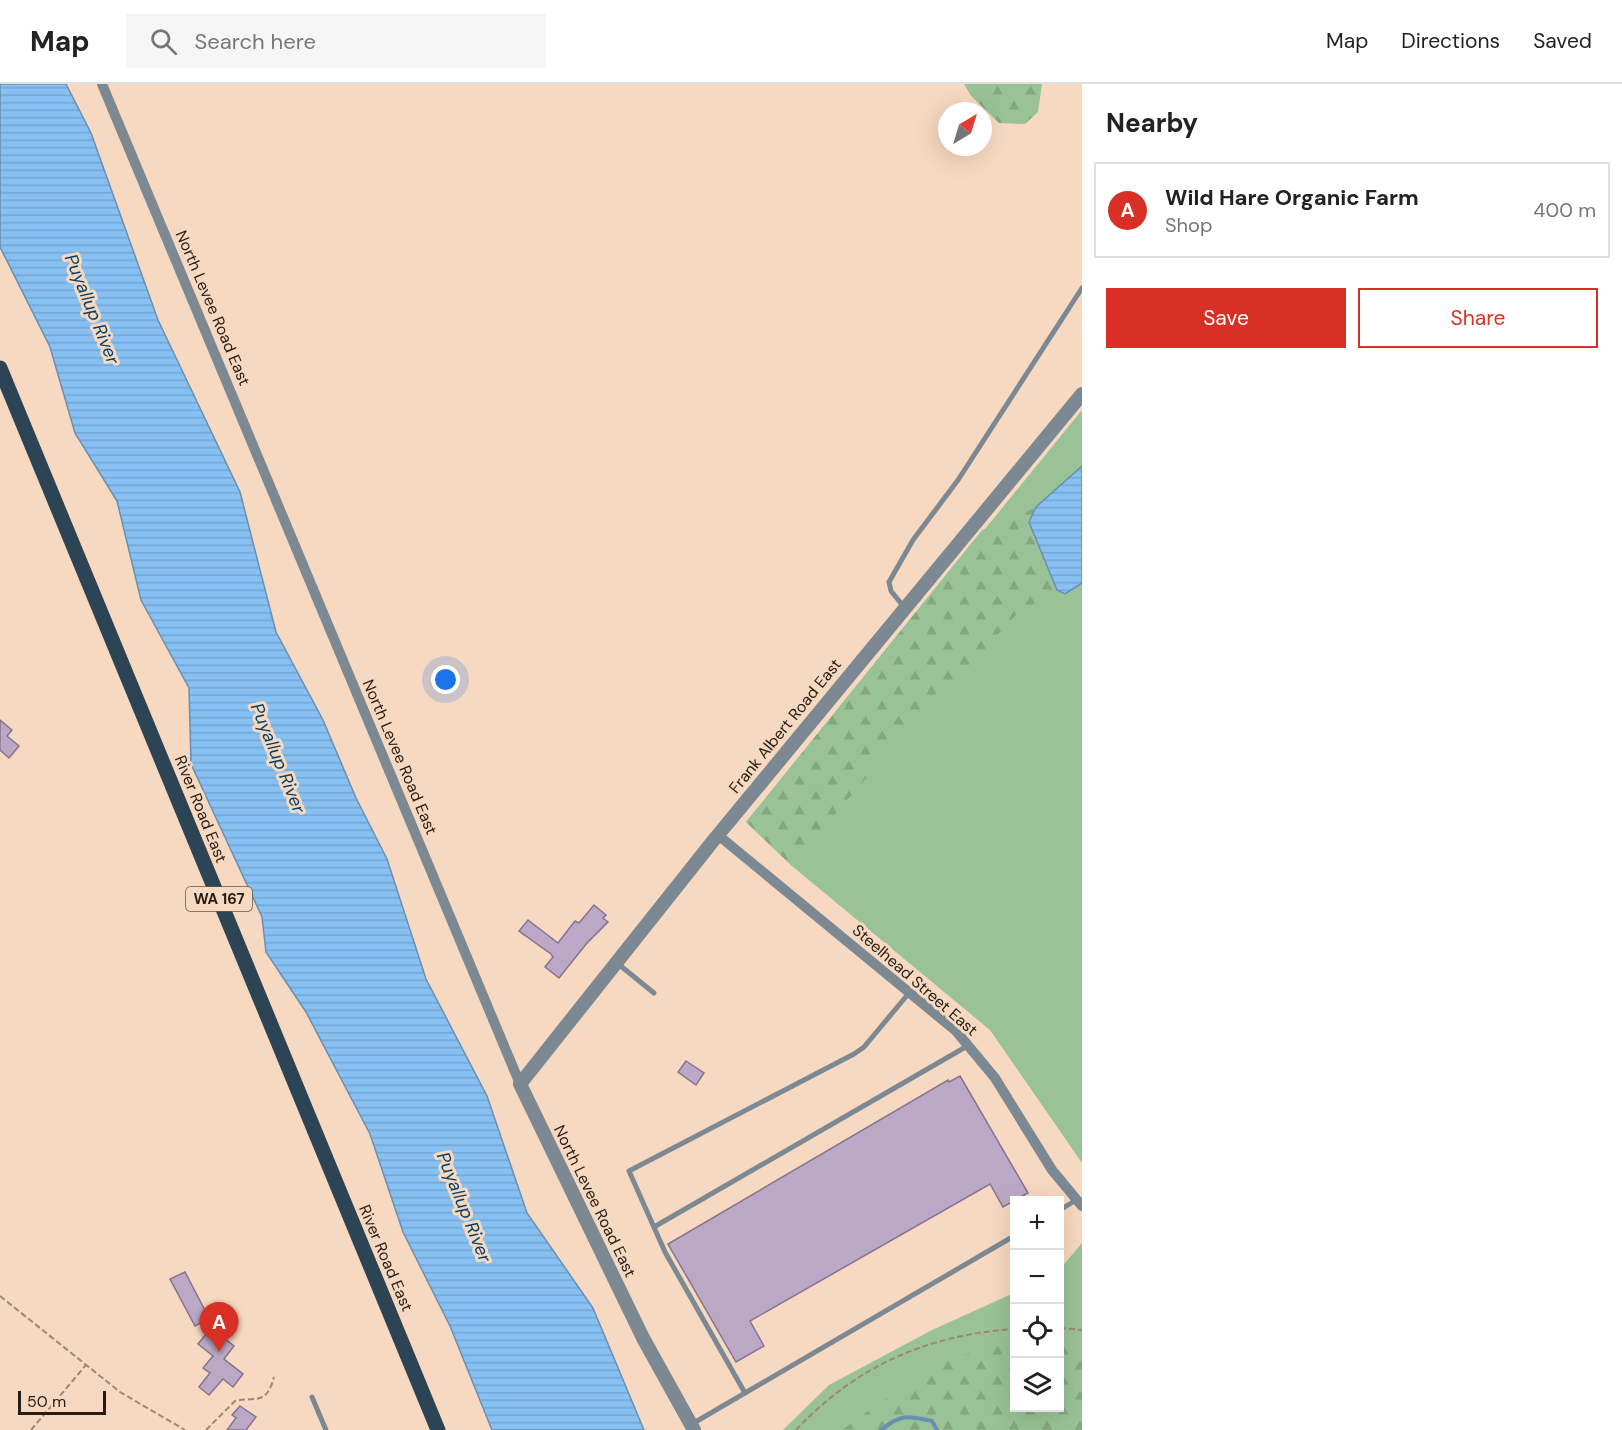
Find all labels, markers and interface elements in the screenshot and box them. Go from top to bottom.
search box [126,14,546,68]
text: Map [30,23,90,60]
icon: search [147,25,180,58]
text: Search here [195,27,316,56]
text: Map [1326,27,1368,55]
text: Directions [1401,27,1500,55]
text: Saved [1533,27,1592,55]
north arrow [938,102,992,156]
text: Nearby [1106,106,1198,140]
text: Wild Hare Organic Farm [1165,183,1419,212]
text: A [1120,197,1135,223]
text: 400 m [1533,197,1596,223]
text: Shop [1165,212,1212,238]
street label: North Levee Road East [171,227,255,389]
water label: Puyallup River [59,250,125,369]
button: Save [1106,288,1346,348]
button: Share [1358,288,1598,348]
street label: Frank Albert Road East [724,654,846,798]
your location [431,665,460,694]
street label: North Levee Road East [358,676,442,838]
water label: Puyallup River [245,699,311,818]
street label: River Road East [170,752,232,866]
road number: WA 167 [186,887,252,911]
street label: Steelhead Street East [848,920,982,1040]
street label: North Levee Road East [549,1121,641,1281]
water label: Puyallup River [431,1148,497,1267]
map controls [1010,1196,1064,1412]
button: + [1010,1196,1064,1250]
street label: River Road East [354,1202,418,1314]
button: − [1010,1250,1064,1304]
pin: A [200,1302,238,1352]
button: locate [1010,1304,1064,1358]
button: layers [1010,1358,1064,1412]
scale bar [18,1388,106,1416]
text: 50 m [27,1391,66,1412]

